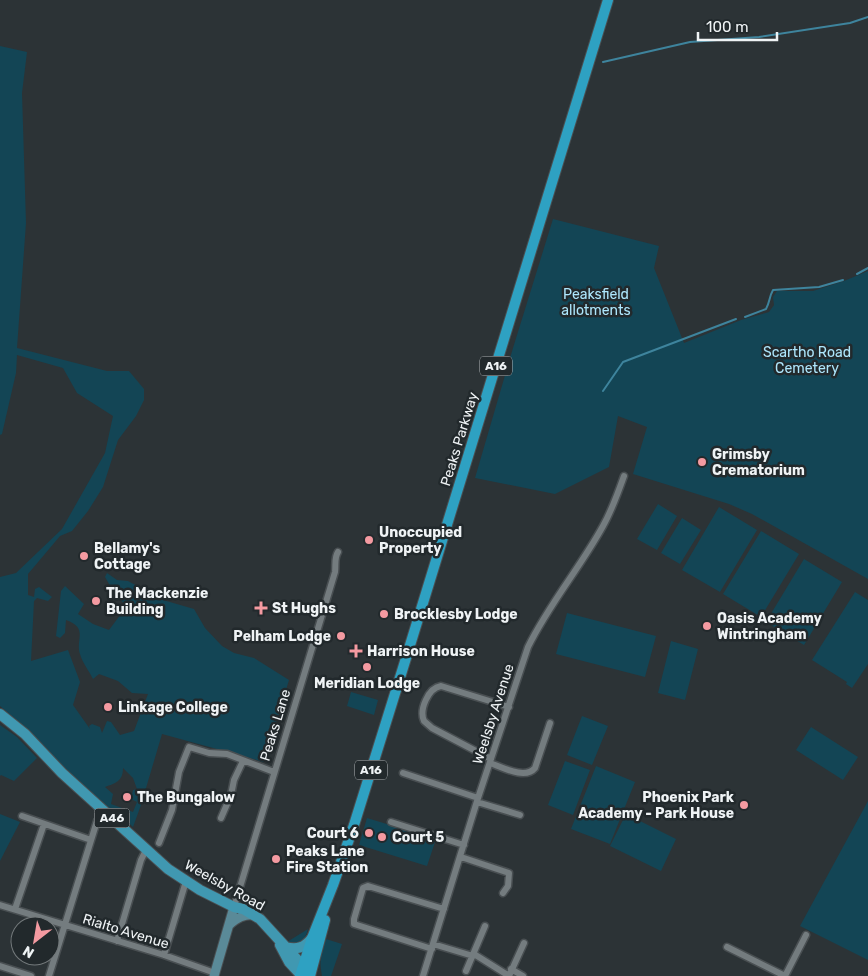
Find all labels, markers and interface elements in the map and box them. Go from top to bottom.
scale bar [698,10,777,42]
text: 100 m [706,18,748,36]
park label: Peaksfield allotments [561,286,631,319]
park label: Scartho Road Cemetery [763,344,851,377]
road number: A16 [480,356,512,376]
street label: Peaks Parkway [437,390,482,488]
place label: Grimsby Crematorium [712,446,805,479]
marker: Grimsby Crematorium [696,456,708,468]
place label: Unoccupied Property [379,524,462,557]
marker: Unoccupied Property [363,534,375,546]
place label: Bellamy's Cottage [94,540,161,573]
marker: Bellamy's Cottage [78,550,90,562]
place label: The Mackenzie Building [106,585,208,618]
marker: The Mackenzie Building [90,595,102,607]
place label: St Hughs [272,600,336,617]
marker: St Hughs [254,601,268,615]
place label: Brocklesby Lodge [394,606,518,623]
marker: Brocklesby Lodge [378,608,390,620]
place label: Oasis Academy Wintringham [717,610,823,643]
marker: Oasis Academy Wintringham [701,620,713,632]
place label: Pelham Lodge [233,628,331,645]
marker: Pelham Lodge [335,630,347,642]
place label: Harrison House [367,643,475,660]
marker: Harrison House [349,644,363,658]
marker: Meridian Lodge [361,661,373,673]
street label: Weelsby Avenue [469,662,518,767]
place label: Meridian Lodge [314,675,420,692]
street label: Peaks Lane [257,687,294,763]
place label: Linkage College [118,699,228,716]
marker: Linkage College [102,701,114,713]
road number: A16 [355,760,387,780]
place label: The Bungalow [137,789,235,806]
place label: Phoenix Park Academy - Park House [578,789,735,822]
marker: The Bungalow [121,791,133,803]
marker: Phoenix Park Academy - Park House [738,799,750,811]
road number: A46 [94,808,130,828]
place label: Court 6 [307,825,359,842]
marker: Court 6 [363,827,375,839]
place label: Court 5 [392,829,444,846]
marker: Court 5 [376,831,388,843]
place label: Peaks Lane Fire Station [286,843,368,876]
marker: Peaks Lane Fire Station [270,853,282,865]
street label: Weelsby Road [182,856,268,914]
street label: Rialto Avenue [81,910,171,953]
north arrow [10,916,60,966]
text: N [20,942,37,962]

